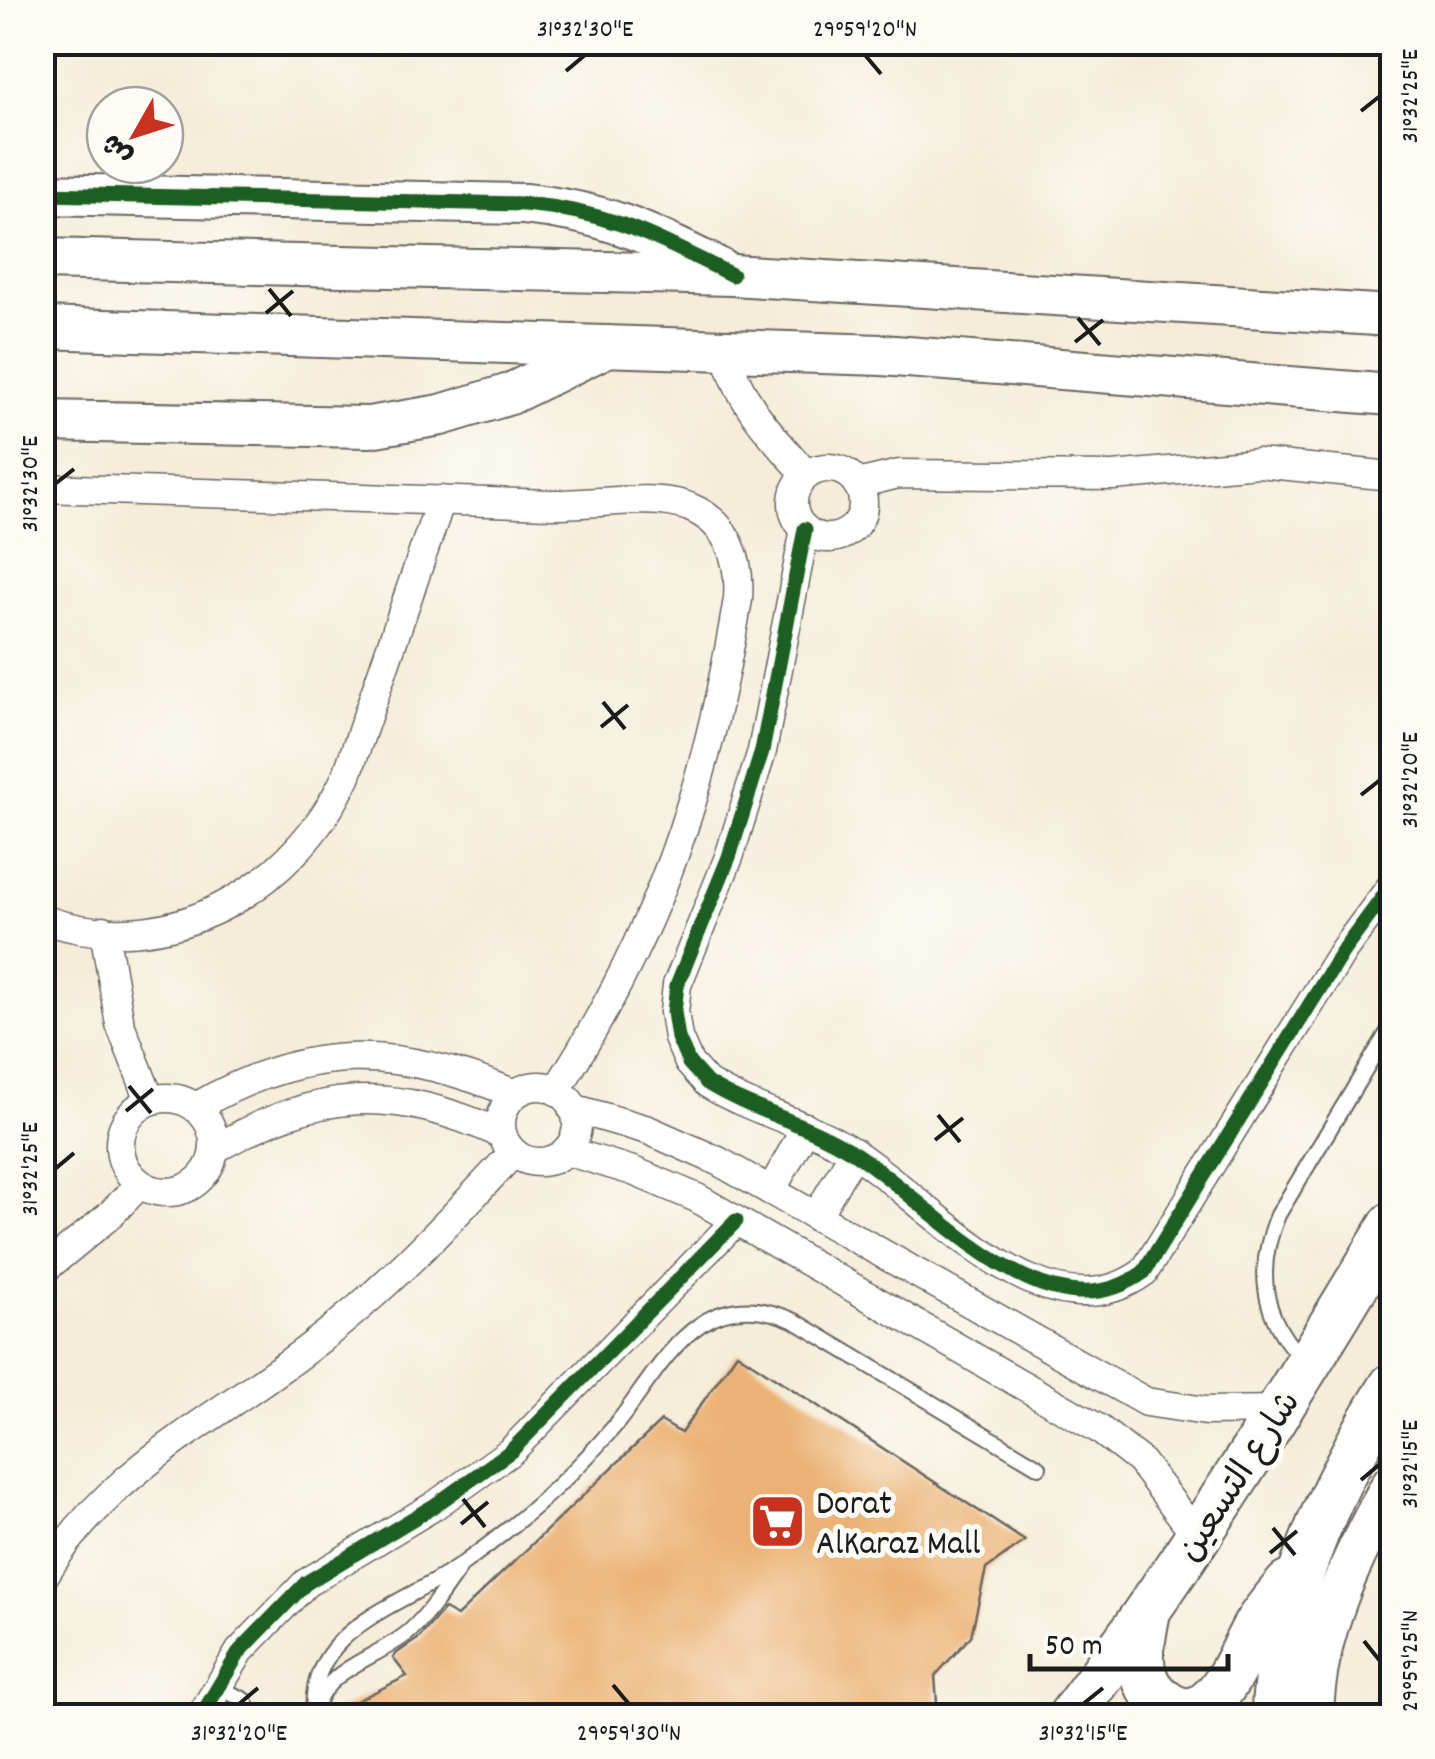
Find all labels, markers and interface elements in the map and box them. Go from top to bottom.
text: 31°32'30"E [537,13,634,49]
text: 29°59'20"N [813,13,917,49]
text: 31°32'25"E [1394,48,1430,143]
north arrow [85,85,185,185]
text: ش [94,123,145,172]
text: 31°32'30"E [14,435,50,532]
text: 31°32'20"E [1394,731,1430,828]
text: 31°32'25"E [14,1121,50,1216]
street label: شارع التسعين [1167,1382,1315,1573]
text: 31°32'15"E [1394,1419,1430,1508]
place label: Dorat AlKaraz Mall [816,1481,980,1571]
supermarket icon: Dorat AlKaraz Mall [747,1491,807,1551]
scale bar [1030,1609,1228,1671]
text: 29°59'25"N [1394,1610,1430,1712]
text: 50 m [1045,1627,1103,1670]
text: 31°32'20"E [191,1717,288,1753]
text: 29°59'30"N [577,1717,681,1753]
text: 31°32'15"E [1039,1717,1128,1753]

